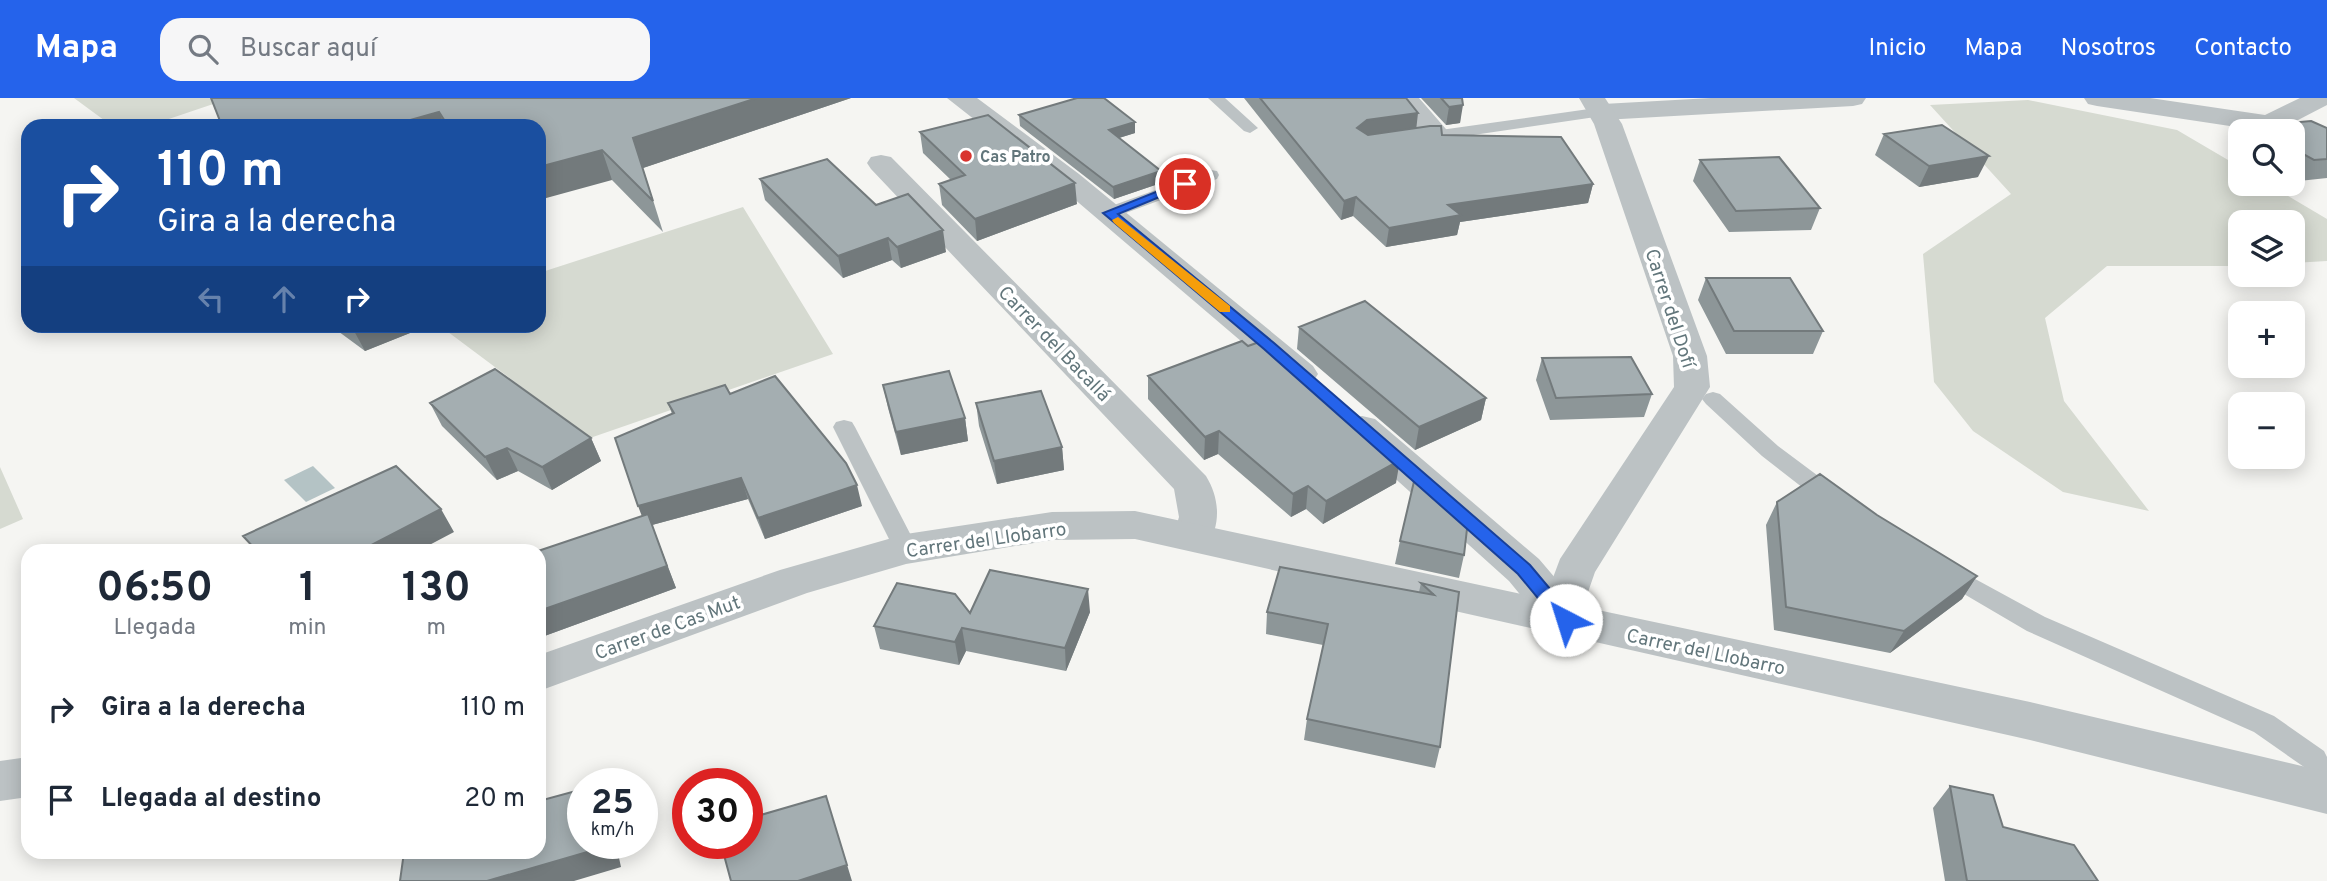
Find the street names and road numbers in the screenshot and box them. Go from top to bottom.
street label: Carrer del Dofí [1639,246,1700,373]
street label: Carrer del Bacallá [992,282,1115,407]
street label: Carrer del Llobarro [905,518,1068,564]
street label: Carrer de Cas Mut [592,591,744,666]
street label: Carrer del Llobarro [1624,624,1787,681]

